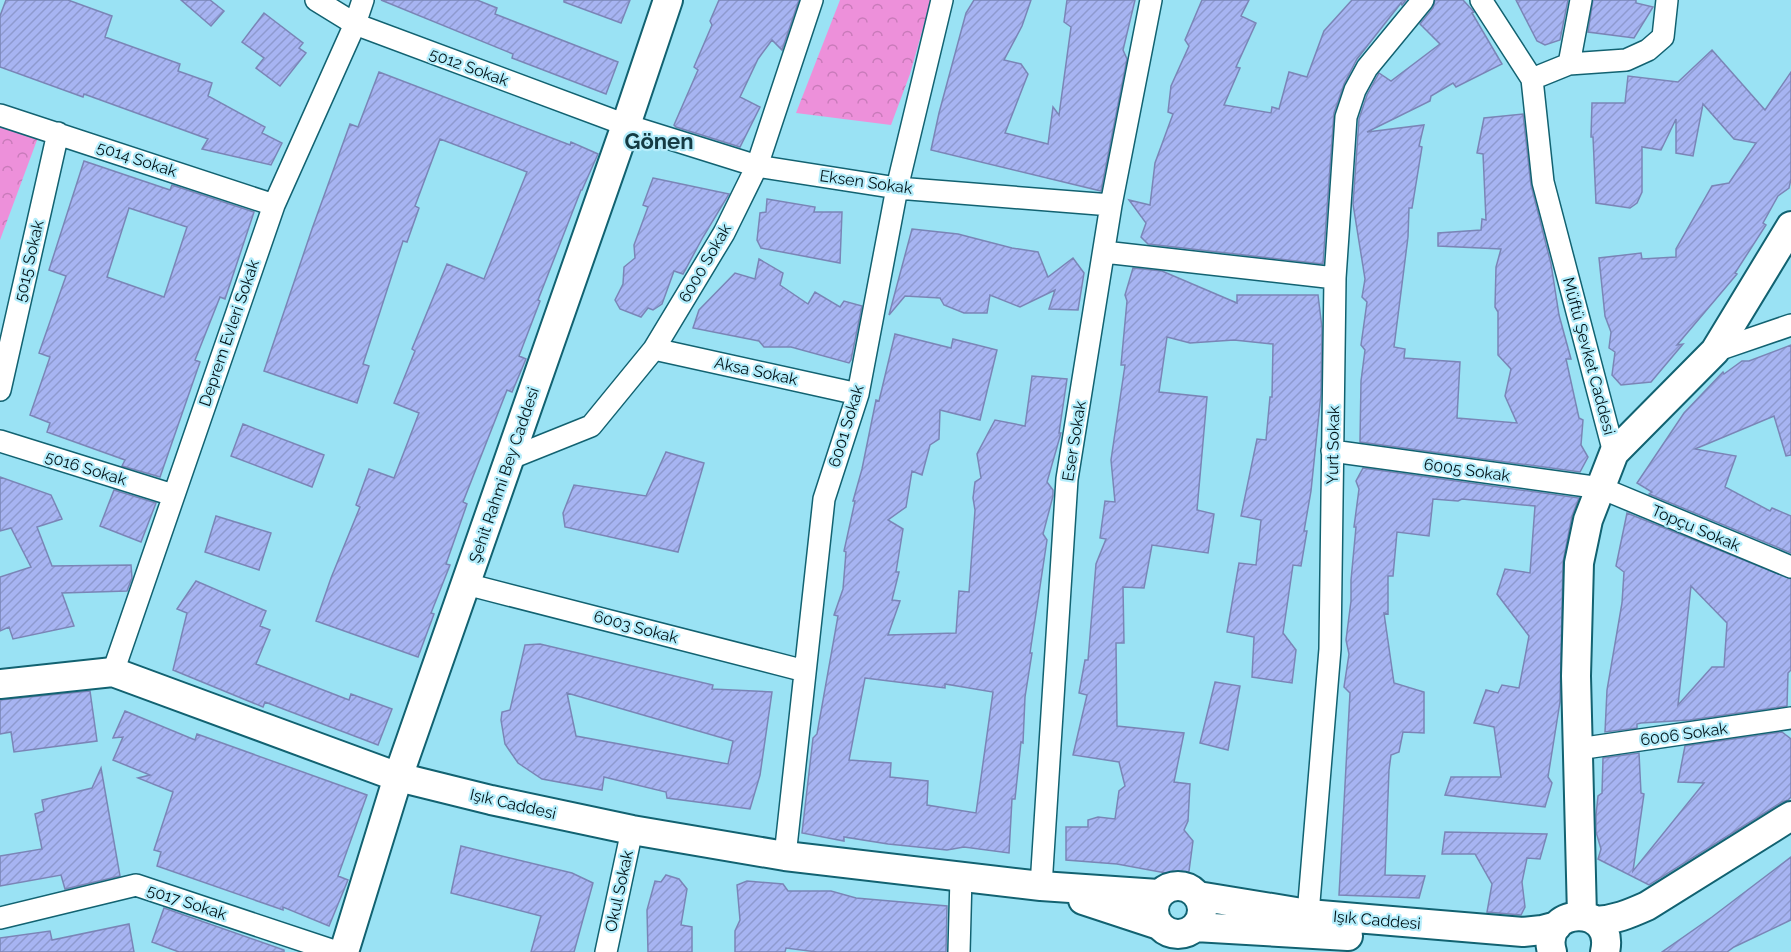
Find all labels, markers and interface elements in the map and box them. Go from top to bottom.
street label: 5012 Sokak [427,44,512,90]
district label: Gönen [624,128,694,154]
street label: 5014 Sokak [95,137,180,181]
street label: Eksen Sokak [818,166,914,198]
street label: 5015 Sokak [10,218,48,304]
street label: 6000 Sokak [675,220,735,306]
street label: Deprem Evleri Sokak [195,257,263,409]
street label: Müftü Şevket Caddesi [1559,275,1619,437]
street label: Aksa Sokak [713,353,800,389]
street label: 6001 Sokak [824,382,868,469]
street label: Şehit Rahmi Bey Caddesi [465,385,543,565]
street label: Eser Sokak [1058,399,1090,483]
street label: Yurt Sokak [1323,405,1343,485]
street label: 5016 Sokak [43,447,129,490]
street label: 6005 Sokak [1423,455,1512,486]
street label: Topçu Sokak [1649,501,1744,555]
street label: 6003 Sokak [592,607,681,648]
street label: 6006 Sokak [1639,718,1729,750]
street label: Işık Caddesi [468,785,558,823]
street label: Okul Sokak [601,848,637,933]
street label: 5017 Sokak [145,880,230,924]
street label: Işık Caddesi [1332,907,1422,933]

